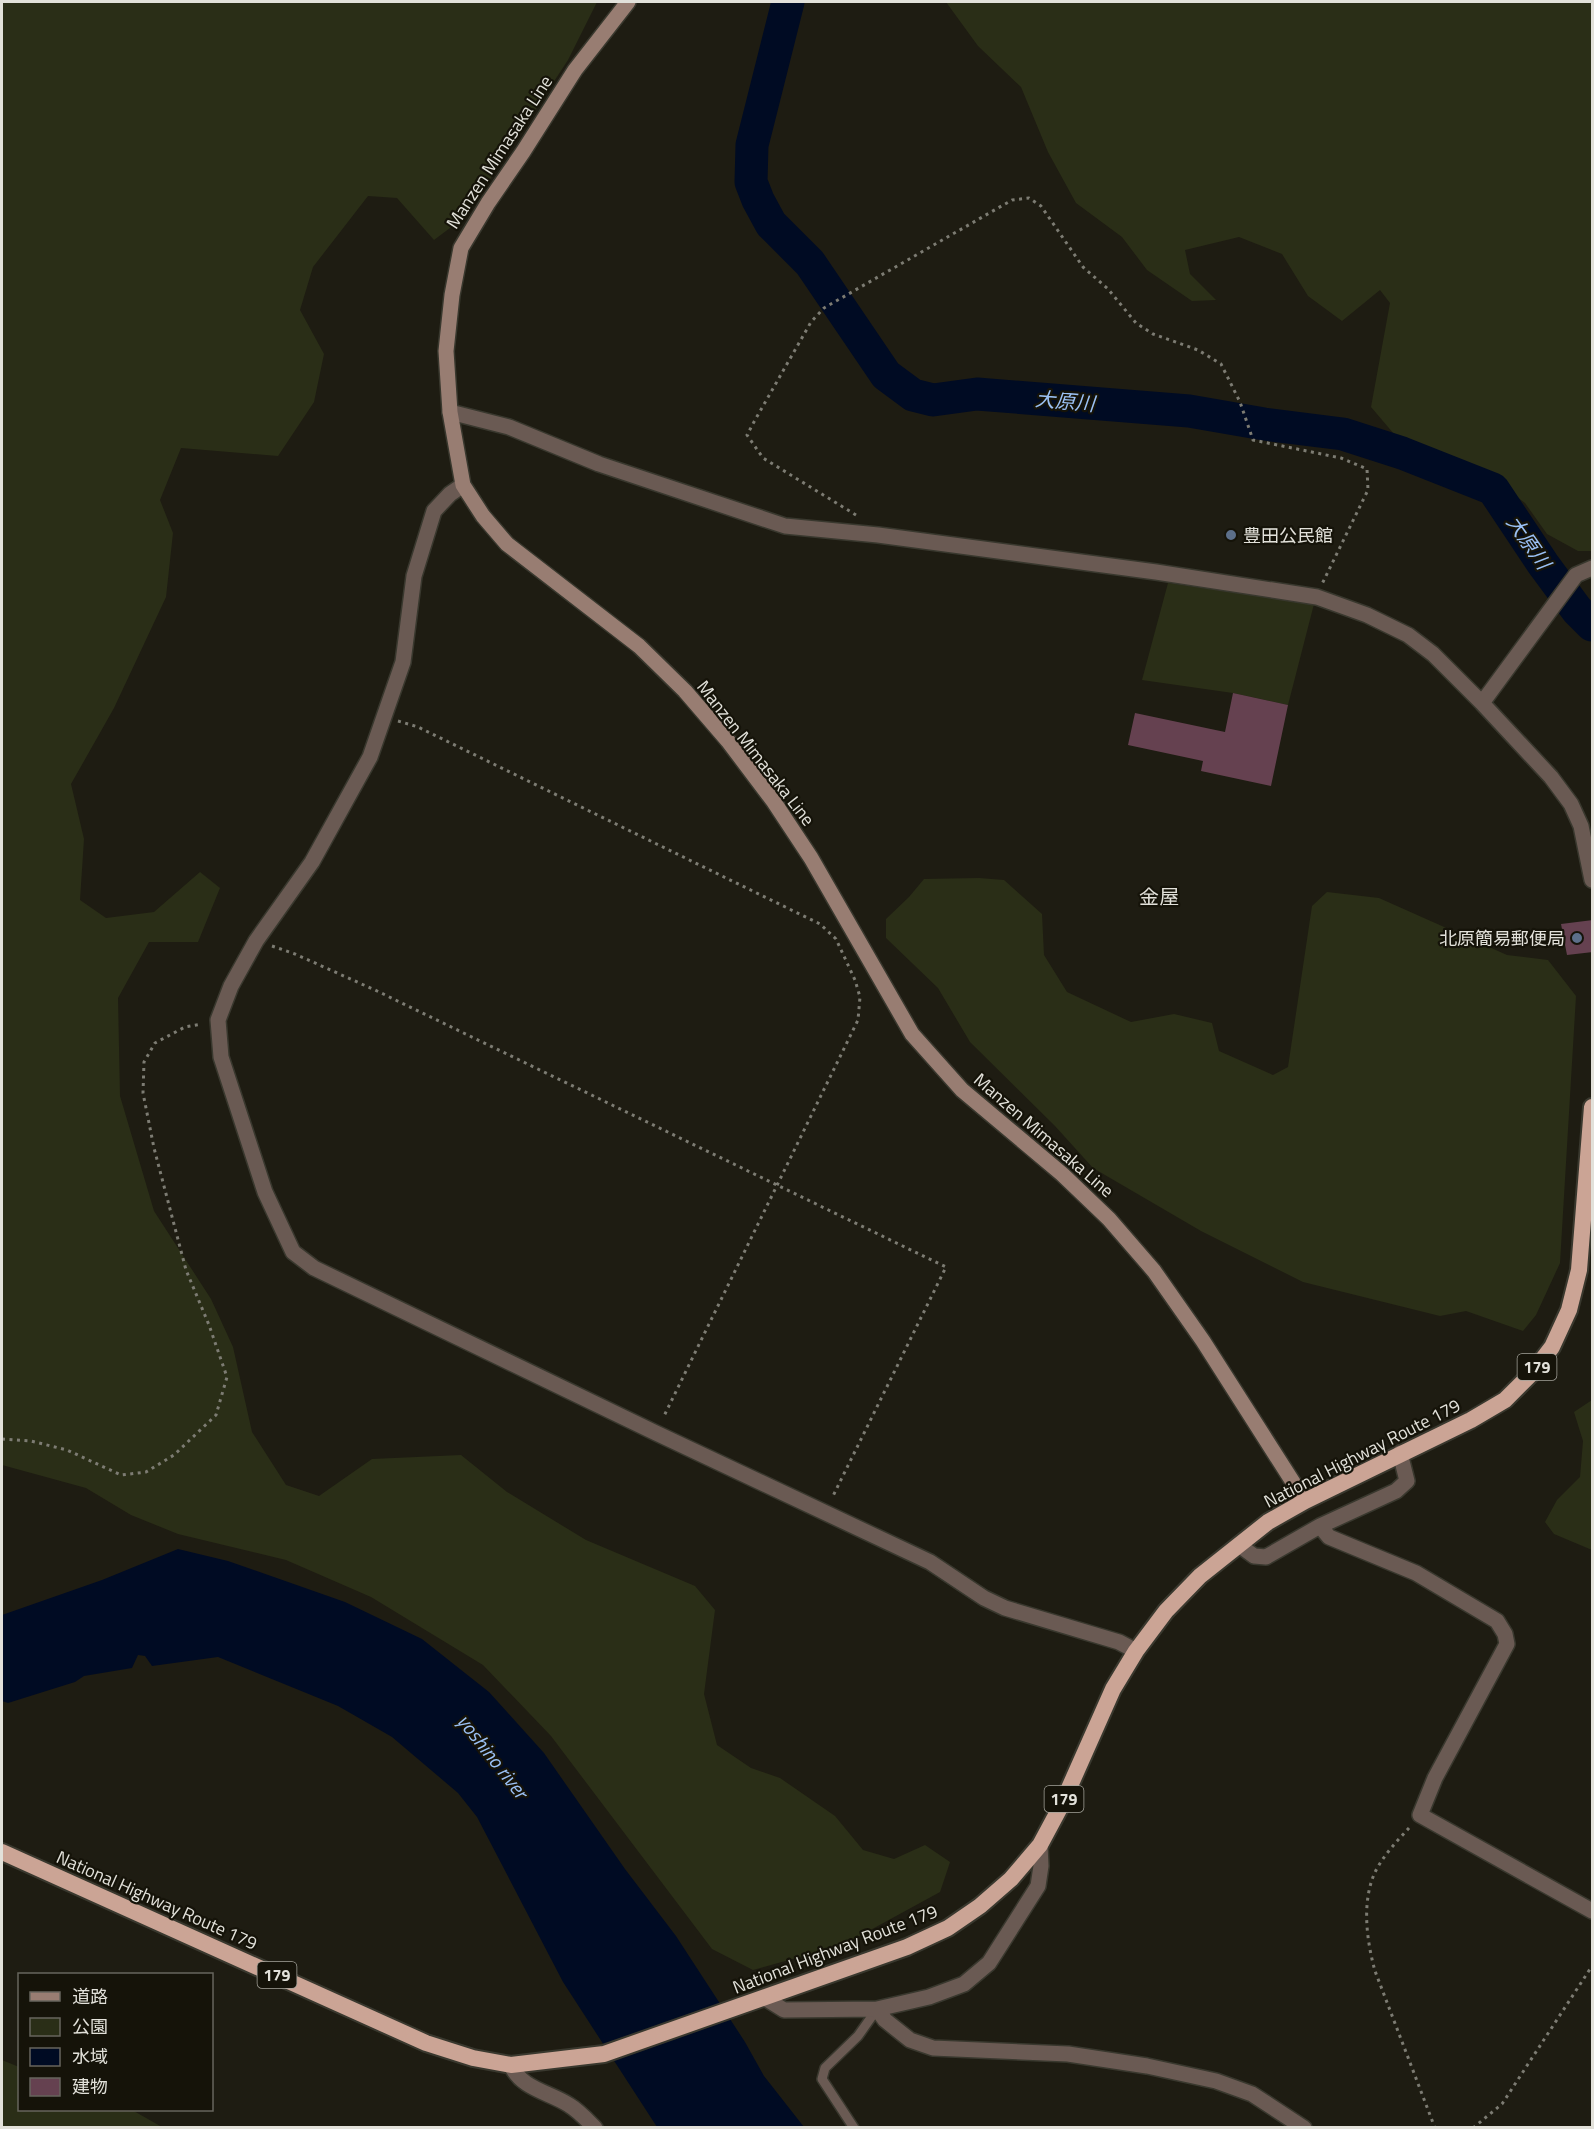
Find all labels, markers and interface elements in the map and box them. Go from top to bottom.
street label: Manzen Mimasaka Line [439,70,559,234]
water label: 大原川 [1034,383,1098,419]
water label: 大原川 [1499,509,1560,577]
place label: 豊田公民館 [1243,522,1333,549]
marker: 豊田公民館 [1224,528,1238,542]
street label: Manzen Mimasaka Line [691,675,821,831]
district label: 金屋 [1139,881,1179,912]
place label: 北原簡易郵便局 [1439,925,1565,952]
marker: 北原簡易郵便局 [1570,931,1584,945]
street label: Manzen Mimasaka Line [968,1066,1120,1204]
road number: 179 [1518,1354,1556,1380]
street label: National Highway Route 179 [1259,1392,1465,1514]
water label: yoshino river [450,1707,538,1807]
road number: 179 [1044,1786,1084,1812]
street label: National Highway Route 179 [52,1843,262,1957]
street label: National Highway Route 179 [729,1897,941,2001]
road number: 179 [258,1962,296,1988]
legend [18,1973,213,2111]
text: 道路 [72,1983,108,2010]
text: 公園 [72,2013,108,2040]
text: 水域 [72,2043,108,2070]
text: 建物 [72,2073,108,2100]

